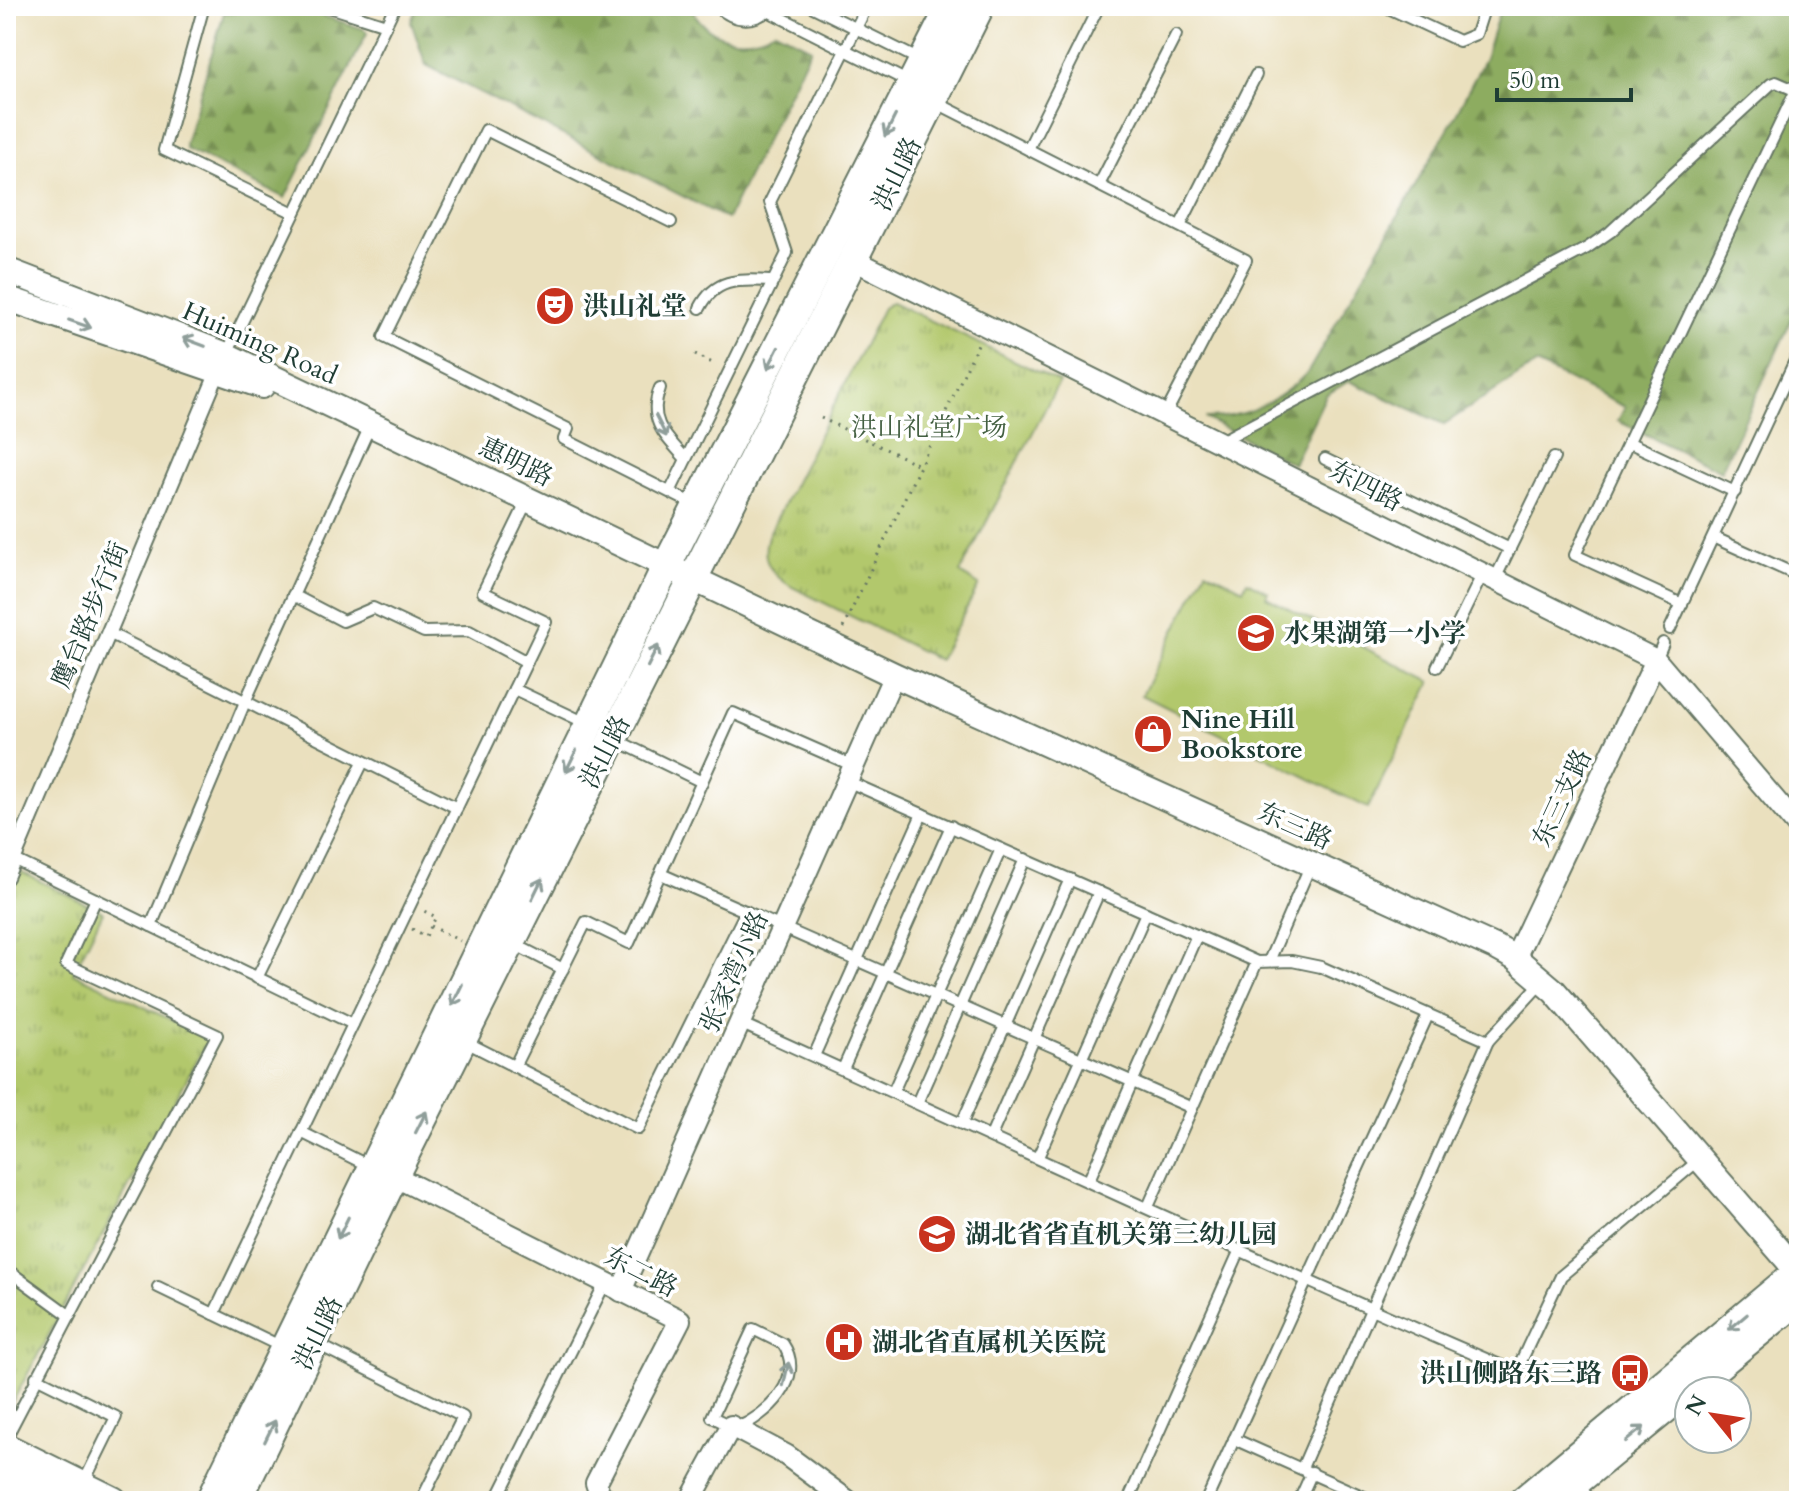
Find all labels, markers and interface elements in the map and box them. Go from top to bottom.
scale bar [1497,52,1631,102]
text: 50 m [1509,64,1561,97]
one-way arrow [882,113,898,137]
street label: 洪山路 [864,131,930,217]
theatre icon: 洪山礼堂 [534,285,576,327]
place label: 洪山礼堂 [583,289,687,324]
street label: Huiming Road [177,293,343,393]
one-way arrow [67,317,92,332]
one-way arrow [182,334,207,348]
one-way arrow [765,345,780,369]
park label: 洪山礼堂广场 [851,410,1007,445]
one-way arrow [654,414,669,438]
street label: 惠明路 [473,429,559,495]
street label: 东四路 [1323,453,1409,519]
street label: 鹰台路步行街 [43,536,137,694]
school or university icon: 水果湖第一小学 [1235,612,1277,654]
place label: 水果湖第一小学 [1284,616,1466,651]
one-way arrow [646,645,662,669]
place label: Nine Hill Bookstore [1181,702,1303,767]
street label: 洪山路 [572,709,638,795]
shop icon: Nine Hill Bookstore [1132,713,1174,755]
street label: 东三支路 [1524,743,1600,853]
one-way arrow [563,749,578,772]
street label: 东三路 [1252,794,1338,858]
one-way arrow [530,877,545,901]
street label: 张家湾小路 [692,905,776,1039]
one-way arrow [449,982,464,1006]
one-way arrow [414,1110,429,1134]
school or university icon: 湖北省省直机关第三幼儿园 [916,1213,958,1255]
one-way arrow [335,1216,350,1240]
place label: 湖北省省直机关第三幼儿园 [965,1217,1277,1252]
street label: 东二路 [598,1239,684,1305]
street label: 洪山路 [285,1290,351,1376]
one-way arrow [1728,1313,1749,1331]
hospital icon: 湖北省直属机关医院 [823,1321,865,1363]
place label: 湖北省直属机关医院 [872,1325,1106,1360]
bus stop icon: 洪山侧路东三路 [1609,1352,1651,1394]
place label: 洪山侧路东三路 [1420,1356,1602,1391]
one-way arrow [779,1362,794,1388]
north arrow [1673,1375,1753,1455]
text: N [1679,1390,1714,1421]
one-way arrow [263,1419,279,1443]
one-way arrow [1624,1425,1645,1443]

